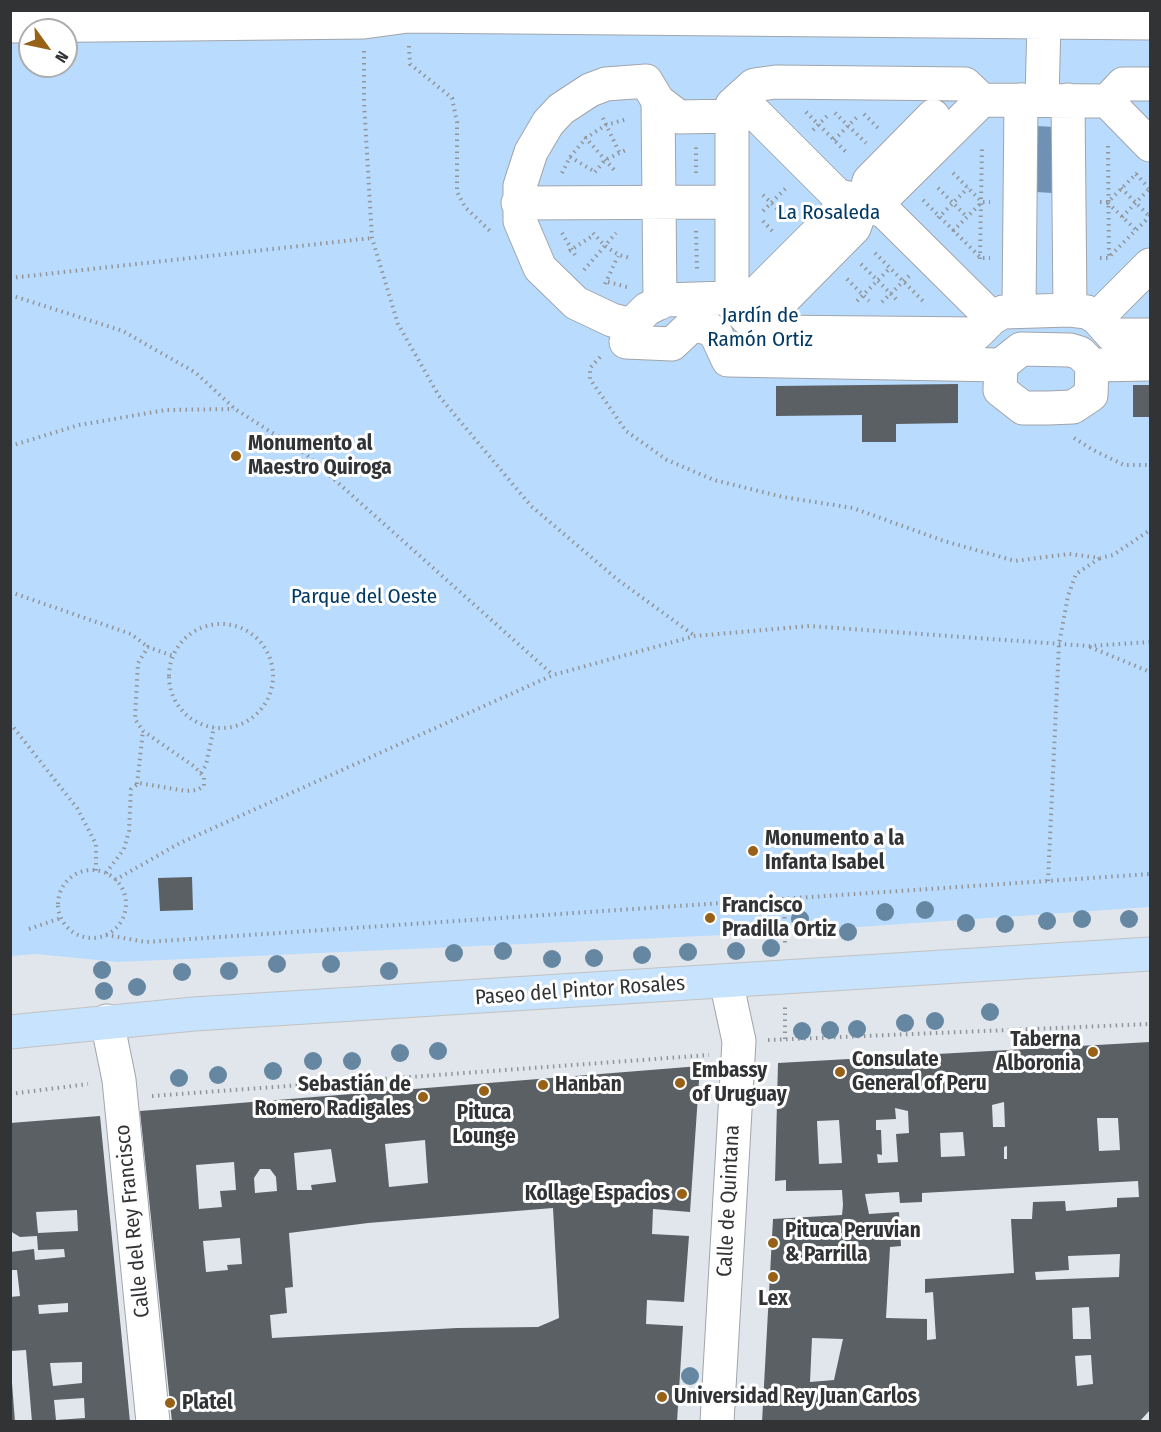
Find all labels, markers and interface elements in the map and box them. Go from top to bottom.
north arrow [18,18,78,78]
text: N [51,48,72,66]
park label: La Rosaleda [778,200,880,226]
park label: Jardín de Ramón Ortiz [707,303,813,353]
place label: Monumento al Maestro Quiroga [248,431,392,481]
marker: Monumento al Maestro Quiroga [229,449,243,463]
park label: Parque del Oeste [291,584,437,610]
place label: Monumento a la Infanta Isabel [765,826,904,876]
marker: Monumento a la Infanta Isabel [746,844,760,858]
place label: Francisco Pradilla Ortiz [722,893,836,943]
marker: Francisco Pradilla Ortiz [703,911,717,925]
street label: Paseo del Pintor Rosales [474,971,686,1011]
place label: Taberna Alboronia [996,1027,1081,1077]
marker: Taberna Alboronia [1086,1045,1100,1059]
place label: Consulate General of Peru [852,1047,987,1097]
place label: Embassy of Uruguay [692,1058,787,1108]
marker: Consulate General of Peru [833,1065,847,1079]
place label: Sebastián de Romero Radigales [254,1072,411,1122]
place label: Hanban [555,1072,622,1098]
marker: Embassy of Uruguay [673,1076,687,1090]
marker: Hanban [536,1078,550,1092]
marker: Pituca Lounge [477,1084,491,1098]
marker: Sebastián de Romero Radigales [416,1090,430,1104]
place label: Pituca Lounge [452,1100,516,1150]
street label: Calle del Rey Francisco [110,1123,156,1319]
street label: Calle de Quintana [712,1124,746,1278]
place label: Kollage Espacios [525,1181,670,1207]
marker: Kollage Espacios [675,1187,689,1201]
place label: Pituca Peruvian & Parrilla [785,1218,921,1268]
marker: Pituca Peruvian & Parrilla [766,1236,780,1250]
marker: Lex [766,1270,780,1284]
place label: Lex [758,1286,788,1312]
place label: Universidad Rey Juan Carlos [674,1384,917,1410]
place label: Platel [182,1390,233,1416]
marker: Universidad Rey Juan Carlos [655,1390,669,1404]
marker: Platel [163,1396,177,1410]

